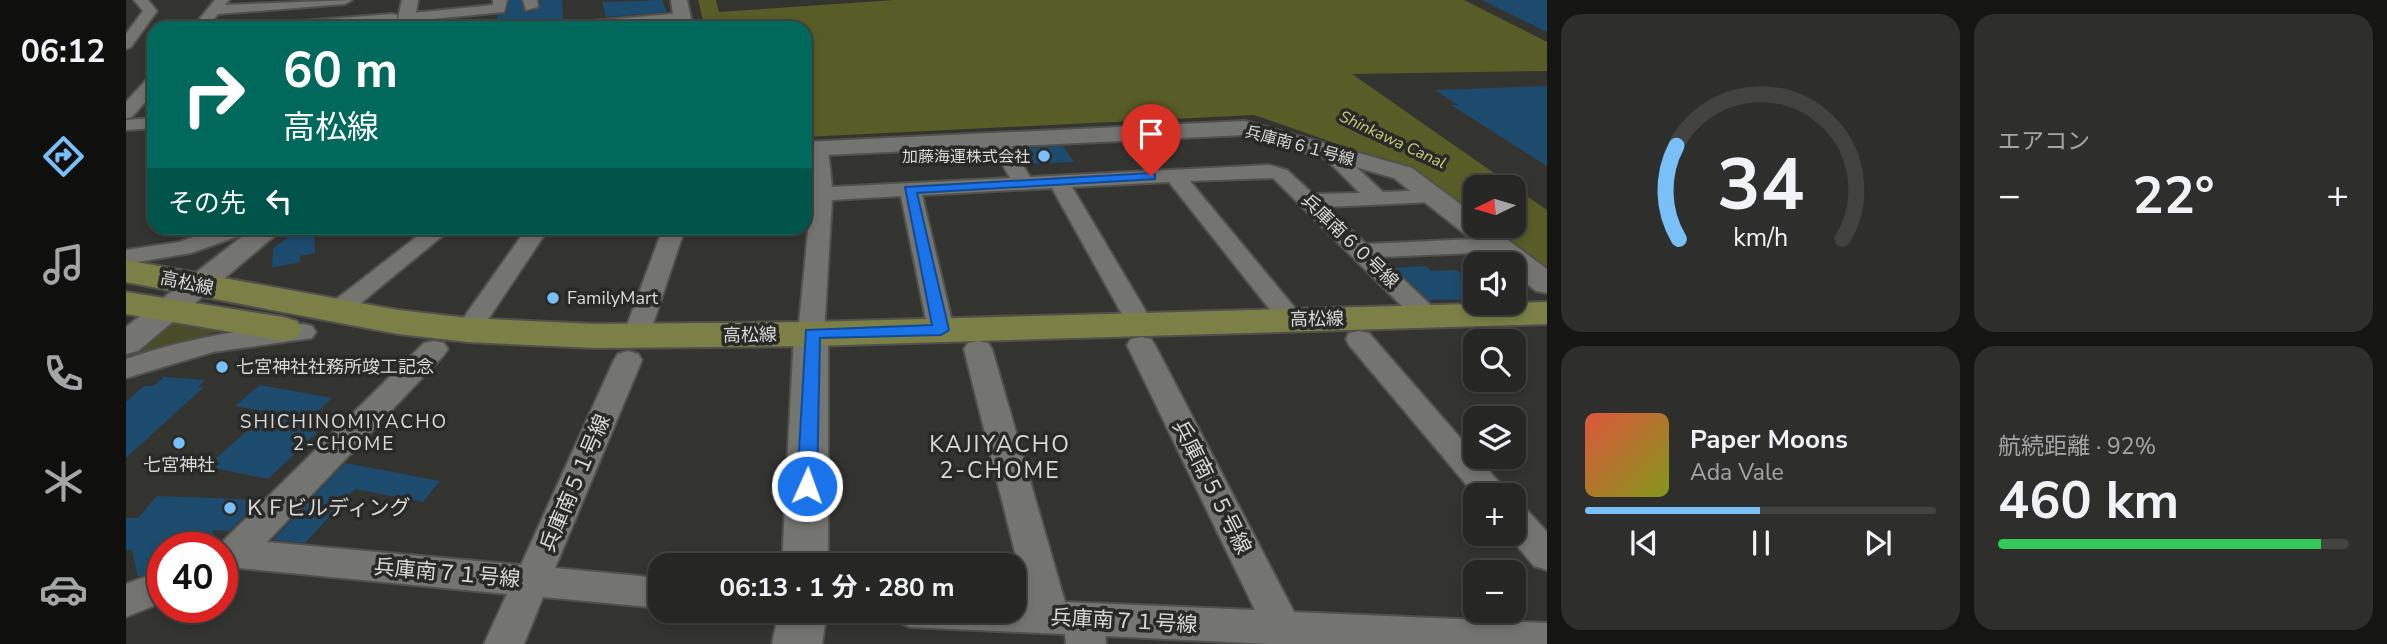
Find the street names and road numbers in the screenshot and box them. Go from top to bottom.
street label: 兵庫南６１号線 [1243,121,1357,171]
street label: 兵庫南６０号線 [1296,189,1404,293]
street label: 高松線 [158,266,216,300]
street label: 高松線 [1290,307,1344,331]
street label: 高松線 [723,323,777,347]
street label: 兵庫南５１号線 [533,410,617,556]
street label: 兵庫南５５号線 [1166,415,1258,559]
street label: 兵庫南７１号線 [373,553,521,593]
street label: 兵庫南７１号線 [1050,603,1198,639]

